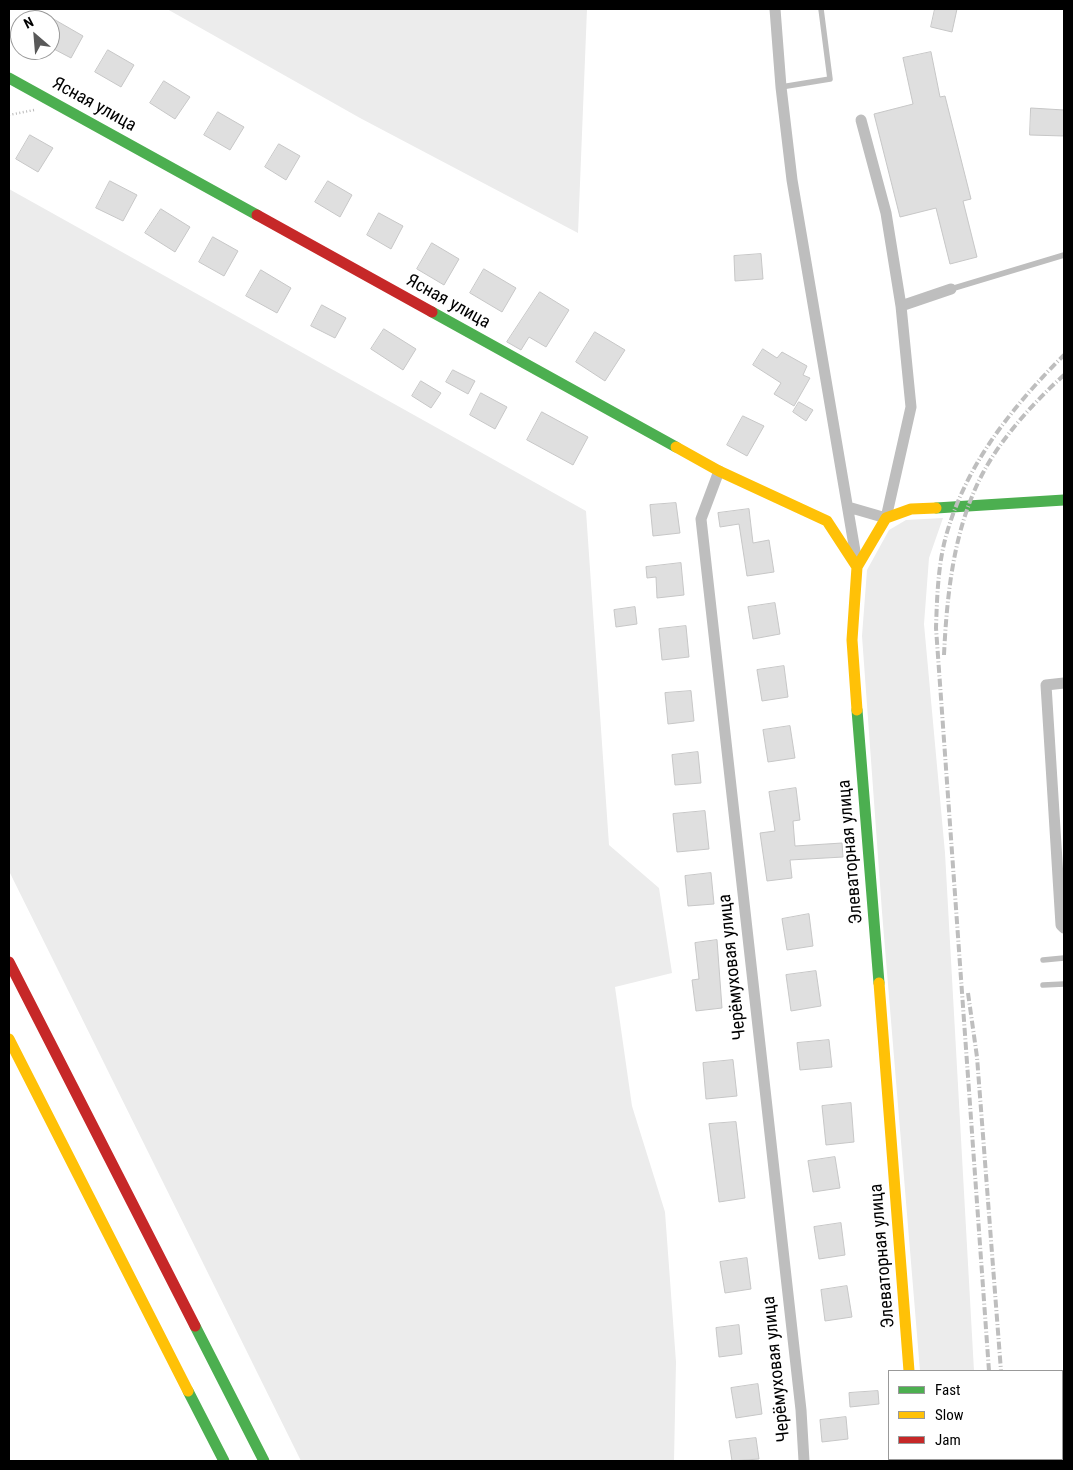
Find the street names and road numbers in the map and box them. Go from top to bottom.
street label: Ясная улица [48,73,140,137]
street label: Ясная улица [402,270,494,334]
street label: Элеваторная улица [834,779,868,925]
street label: Черёмуховая улица [715,893,751,1041]
street label: Элеваторная улица [866,1183,900,1329]
street label: Черёмуховая улица [759,1295,795,1443]

